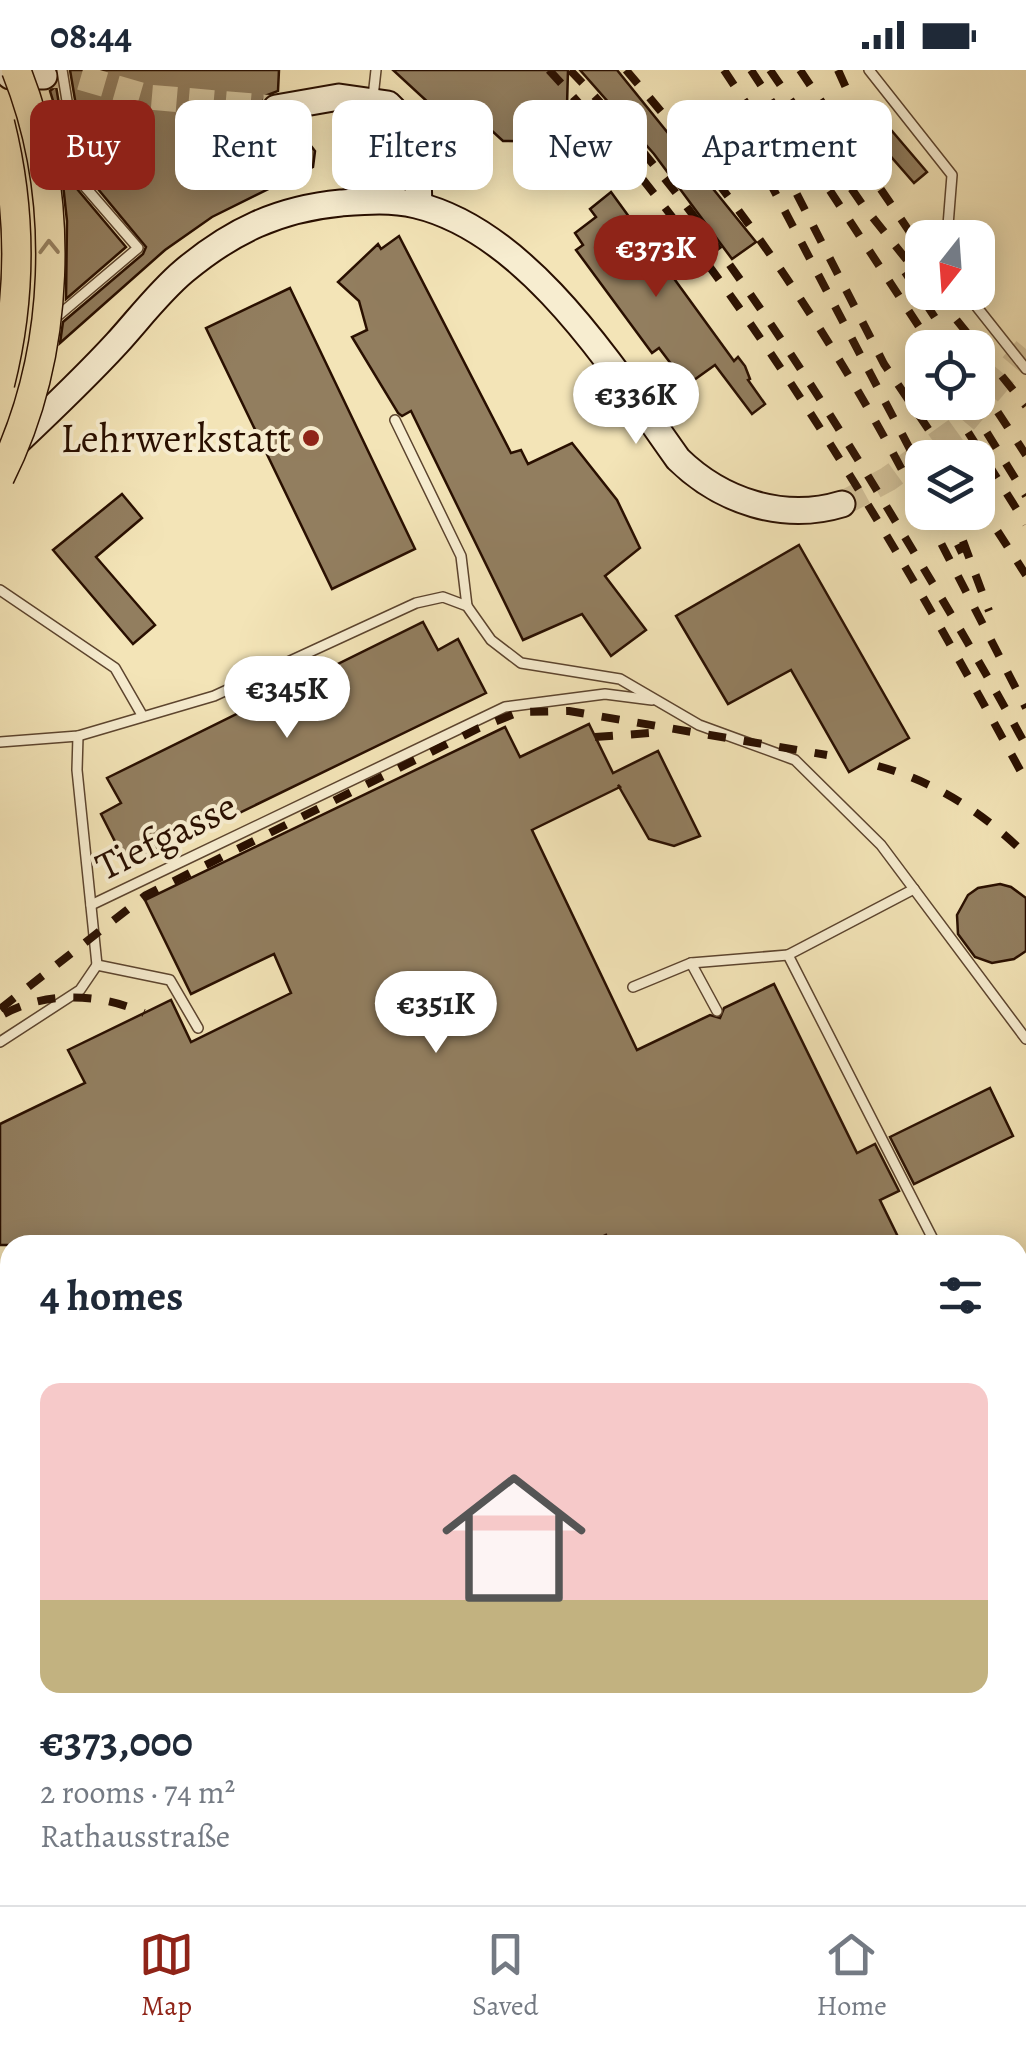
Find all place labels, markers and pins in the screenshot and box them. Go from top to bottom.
pin: €373K [586,215,726,300]
pin: €336K [566,362,706,447]
place label: Lehrwerkstatt [61,411,291,466]
marker: Lehrwerkstatt [300,427,322,449]
pin: €345K [217,656,357,741]
pin: €351K [366,971,506,1056]

